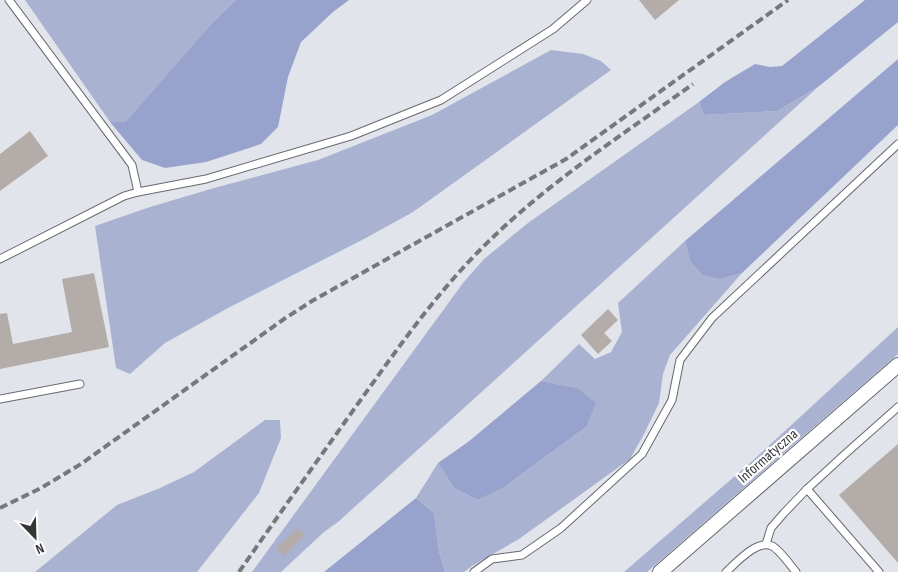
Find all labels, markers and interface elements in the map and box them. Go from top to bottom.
street label: Informatyczna [734,425,802,487]
north arrow [10,512,60,562]
text: N [33,539,47,558]

